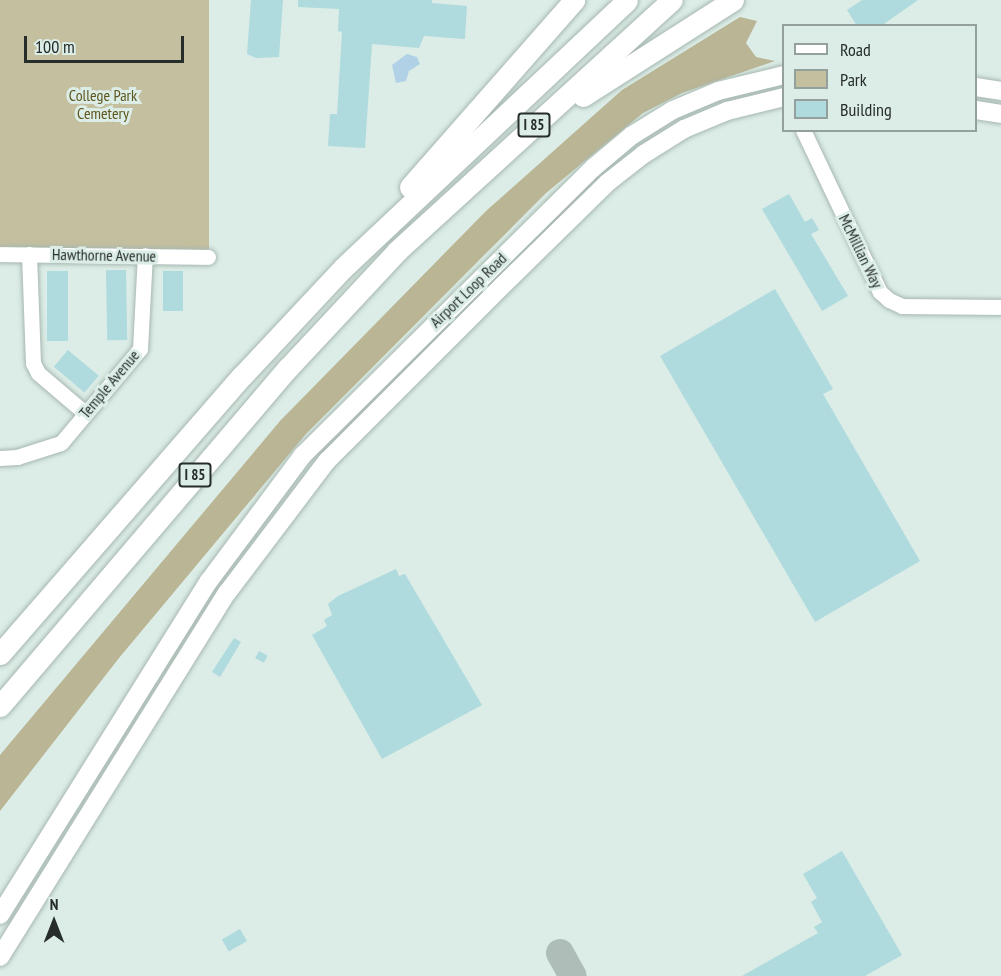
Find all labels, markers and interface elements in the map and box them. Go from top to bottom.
scale bar [27,24,188,62]
legend [782,24,977,132]
text: 100 m [35,35,75,58]
text: Road [840,38,871,61]
text: Park [840,68,867,91]
park label: College Park Cemetery [69,85,137,123]
text: Building [840,98,892,121]
road number: I 85 [518,113,550,137]
street label: McMillian Way [835,211,887,291]
street label: Hawthorne Avenue [52,244,156,266]
street label: Airport Loop Road [426,249,510,331]
street label: Temple Avenue [75,346,143,422]
road number: I 85 [178,463,212,487]
north arrow [24,892,84,952]
text: N [50,894,58,914]

